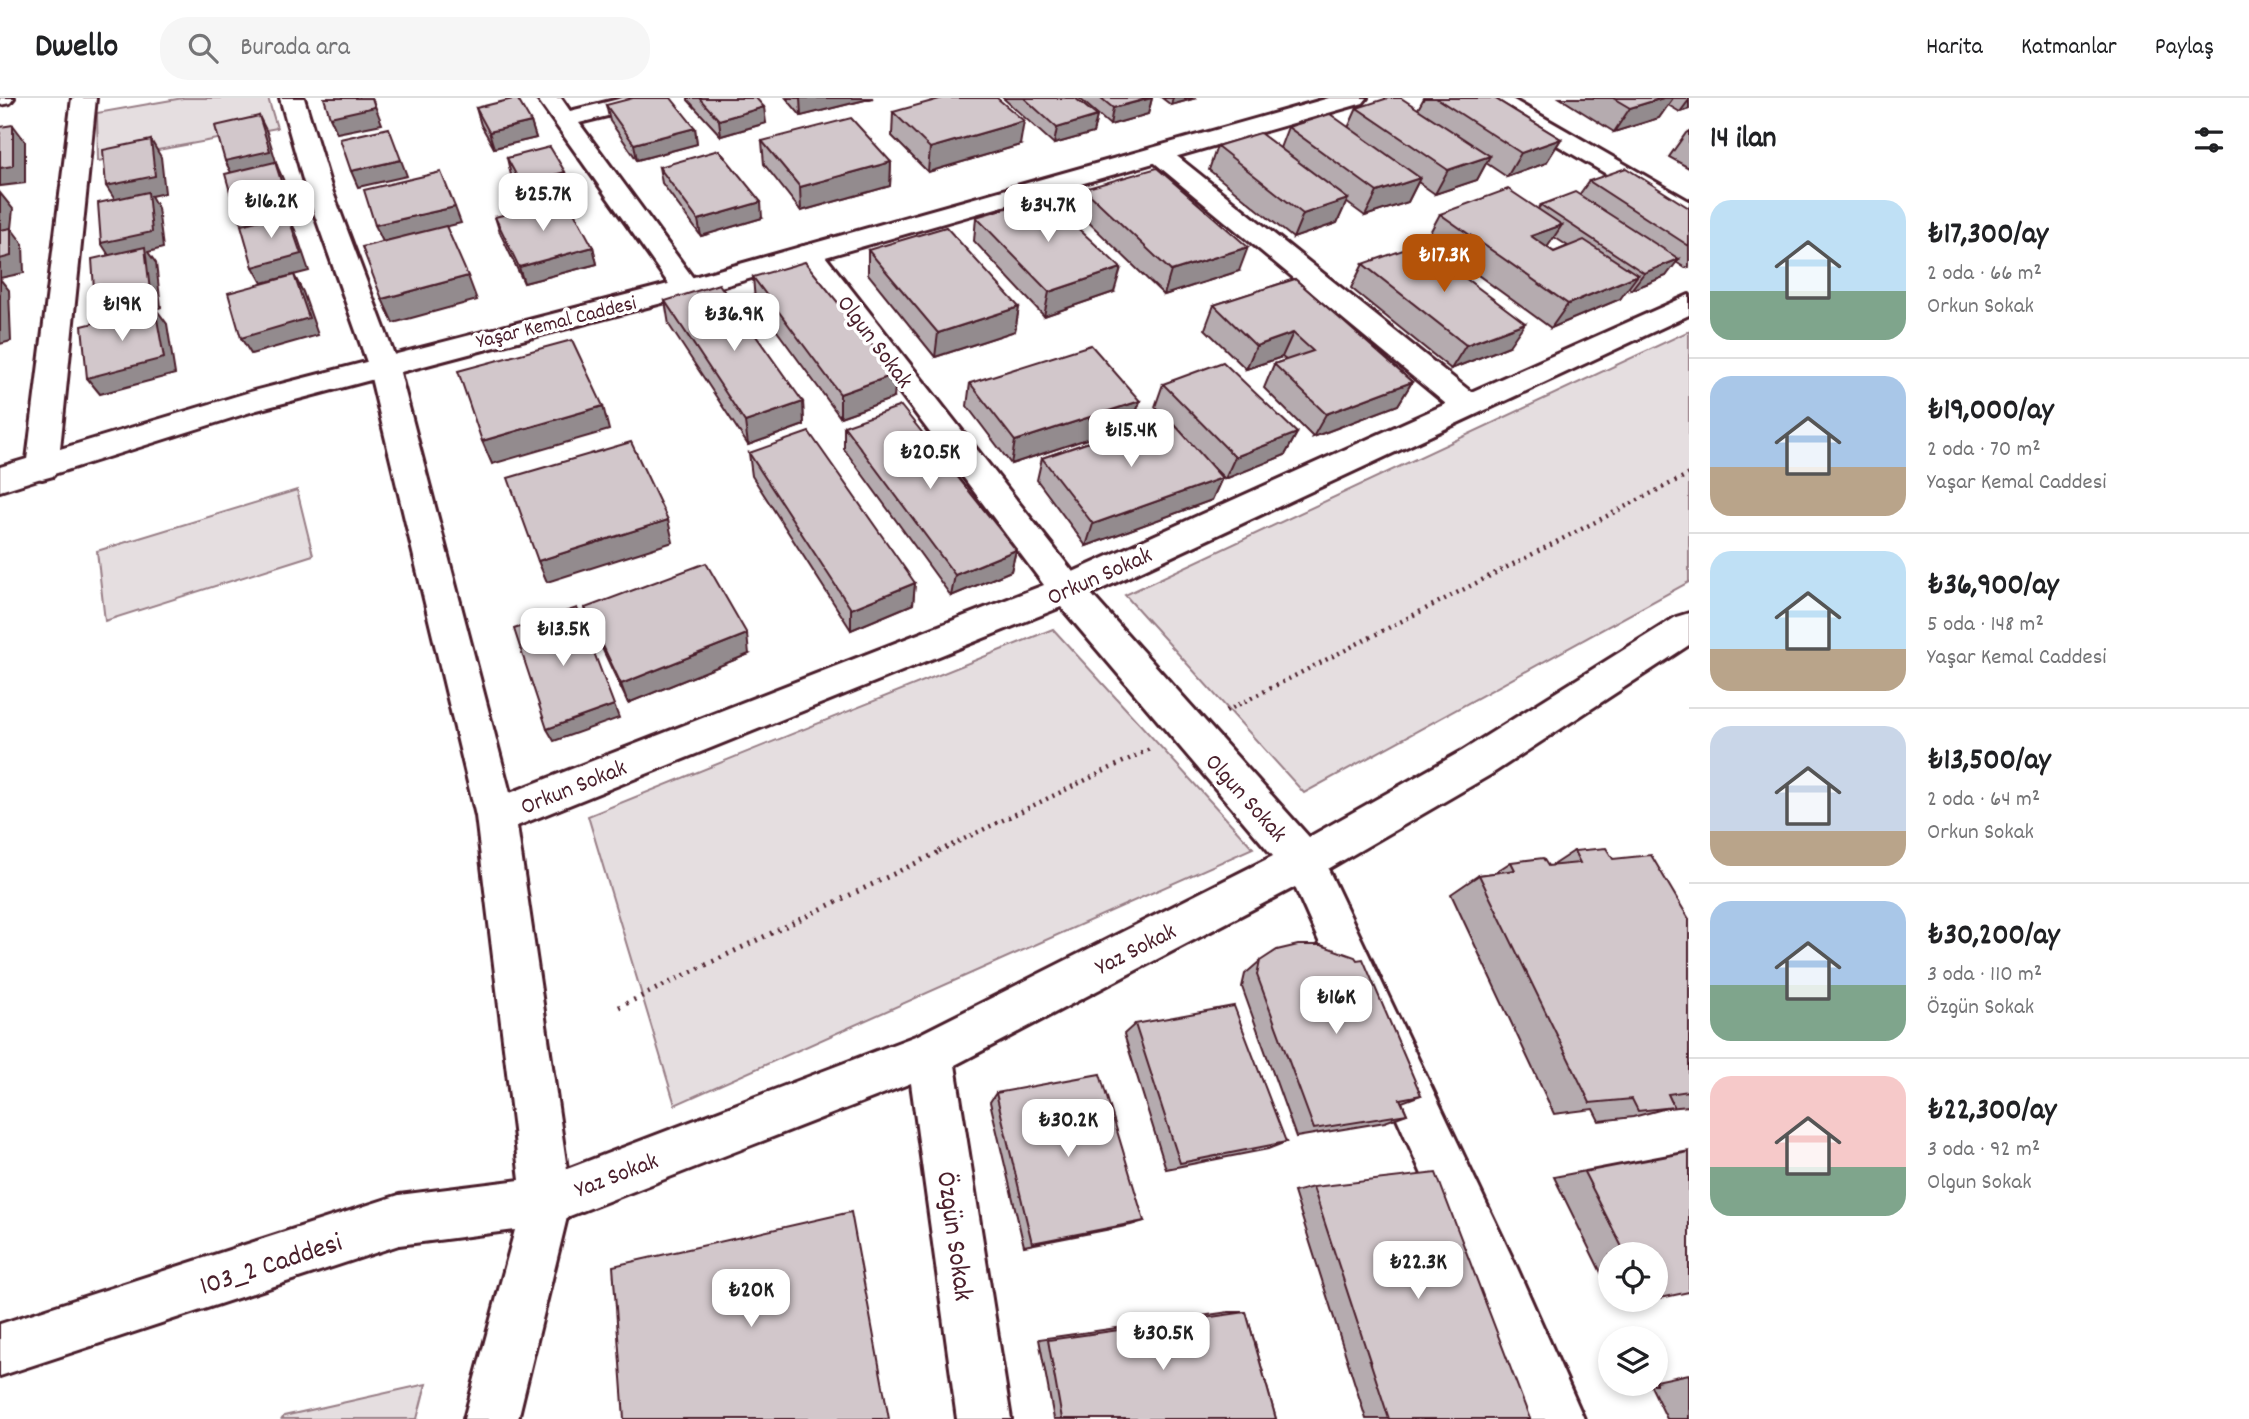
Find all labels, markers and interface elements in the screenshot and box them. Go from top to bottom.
search box [160,17,650,80]
text: Dwello [35,25,118,72]
icon: search [184,29,222,67]
text: Burada ara [240,30,350,67]
text: Harita [1926,31,1983,65]
text: Katmanlar [2021,31,2117,65]
text: Paylaş [2155,31,2214,65]
text: 14 ilan [1710,119,1776,162]
icon: filters [2190,121,2228,159]
pin: ₺25.7K [486,174,600,233]
text: ₺25.7K [515,179,571,212]
pin: ₺16.2K [214,180,328,240]
pin: ₺34.7K [991,184,1105,244]
text: ₺16.2K [244,186,298,219]
text: ₺34.7K [1020,190,1076,223]
text: ₺17,300/ay [1927,215,2048,258]
icon: home [1766,228,1850,312]
pin: ₺17.3K [1387,234,1501,294]
text: ₺17.3K [1418,240,1470,273]
text: 2 oda · 66 m² [1927,258,2042,291]
pin: ₺19K [81,284,163,343]
text: ₺19K [102,289,142,322]
street label: Yaşar Kemal Caddesi [474,289,640,358]
street label: Olgun Sokak [827,289,920,397]
text: Orkun Sokak [1927,291,2034,324]
pin: ₺36.9K [677,294,791,353]
text: ₺36.9K [704,299,764,332]
text: ₺19,000/ay [1927,391,2054,434]
icon: home [1766,404,1850,488]
pin: ₺15.4K [1074,410,1188,469]
text: ₺15.4K [1105,415,1157,448]
pin: ₺20.5K [873,432,987,491]
text: 2 oda · 70 m² [1927,434,2041,467]
text: ₺20.5K [900,437,960,470]
text: Yaşar Kemal Caddesi [1927,467,2107,500]
street label: Orkun Sokak [1042,540,1158,616]
text: ₺36,900/ay [1927,566,2059,609]
icon: home [1766,579,1850,663]
pin: ₺13.5K [506,608,620,668]
text: 5 oda · 148 m² [1927,609,2044,642]
text: ₺13.5K [536,614,590,647]
text: Yaşar Kemal Caddesi [1927,642,2107,675]
text: ₺13,500/ay [1927,741,2051,784]
street label: Olgun Sokak [1196,747,1294,851]
street label: Orkun Sokak [516,752,632,825]
icon: home [1766,754,1850,838]
text: 2 oda · 64 m² [1927,784,2040,817]
text: Orkun Sokak [1927,817,2034,850]
street label: Yaz Sokak [1090,916,1183,986]
text: ₺30,200/ay [1927,916,2060,959]
icon: home [1766,929,1850,1013]
text: 3 oda · 110 m² [1927,959,2042,992]
pin: ₺16K [1295,976,1377,1036]
text: ₺16K [1316,982,1356,1015]
text: Özgün Sokak [1927,992,2034,1025]
text: ₺22,300/ay [1927,1091,2056,1134]
pin: ₺30.2K [1011,1100,1125,1159]
icon: home [1766,1104,1850,1188]
text: ₺30.2K [1038,1105,1098,1138]
text: 3 oda · 92 m² [1927,1134,2040,1167]
street label: Yaz Sokak [570,1145,664,1208]
text: Olgun Sokak [1927,1167,2032,1200]
street label: Özgün Sokak [923,1169,981,1304]
street label: 103_2 Caddesi [195,1225,348,1309]
pin: ₺22.3K [1361,1242,1475,1301]
map controls [1598,1242,1668,1396]
button: locate [1598,1242,1668,1312]
text: ₺22.3K [1389,1247,1447,1280]
pin: ₺20K [710,1270,792,1329]
text: ₺20K [728,1275,774,1308]
pin: ₺30.5K [1106,1312,1220,1372]
text: ₺30.5K [1133,1318,1193,1351]
button: layers [1598,1326,1668,1396]

